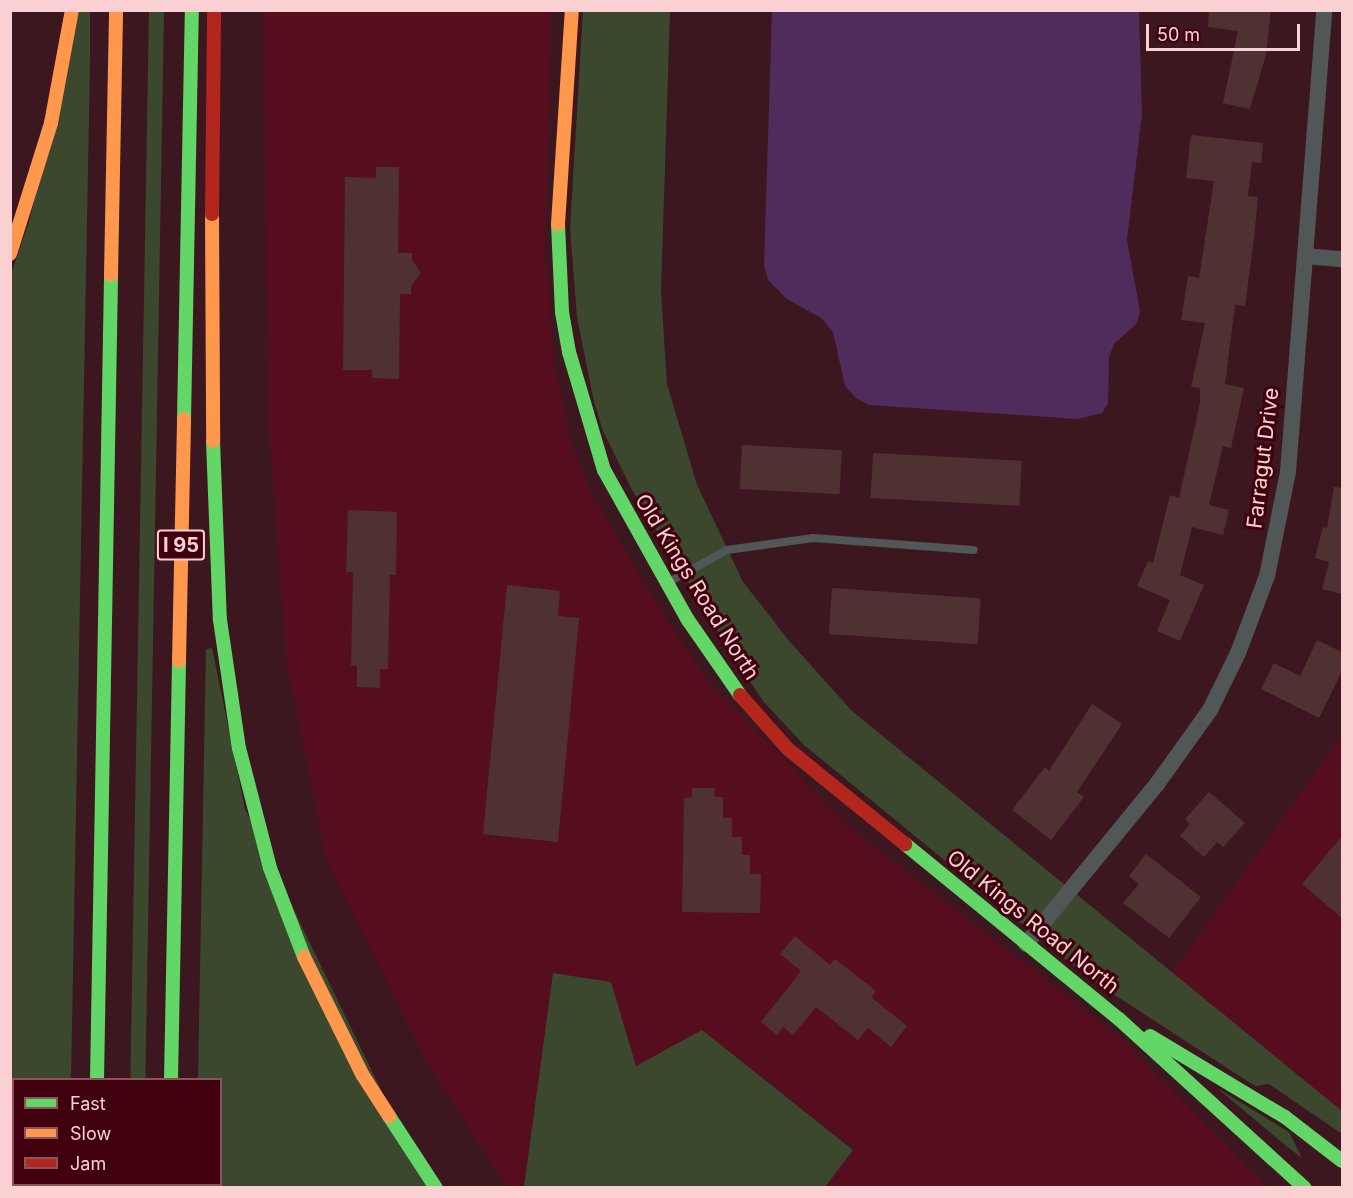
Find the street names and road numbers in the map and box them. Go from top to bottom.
street label: Farragut Drive [1242,386,1284,530]
street label: Old Kings Road North [630,489,764,685]
road number: I 95 [156,528,207,562]
street label: Old Kings Road North [942,845,1124,999]

